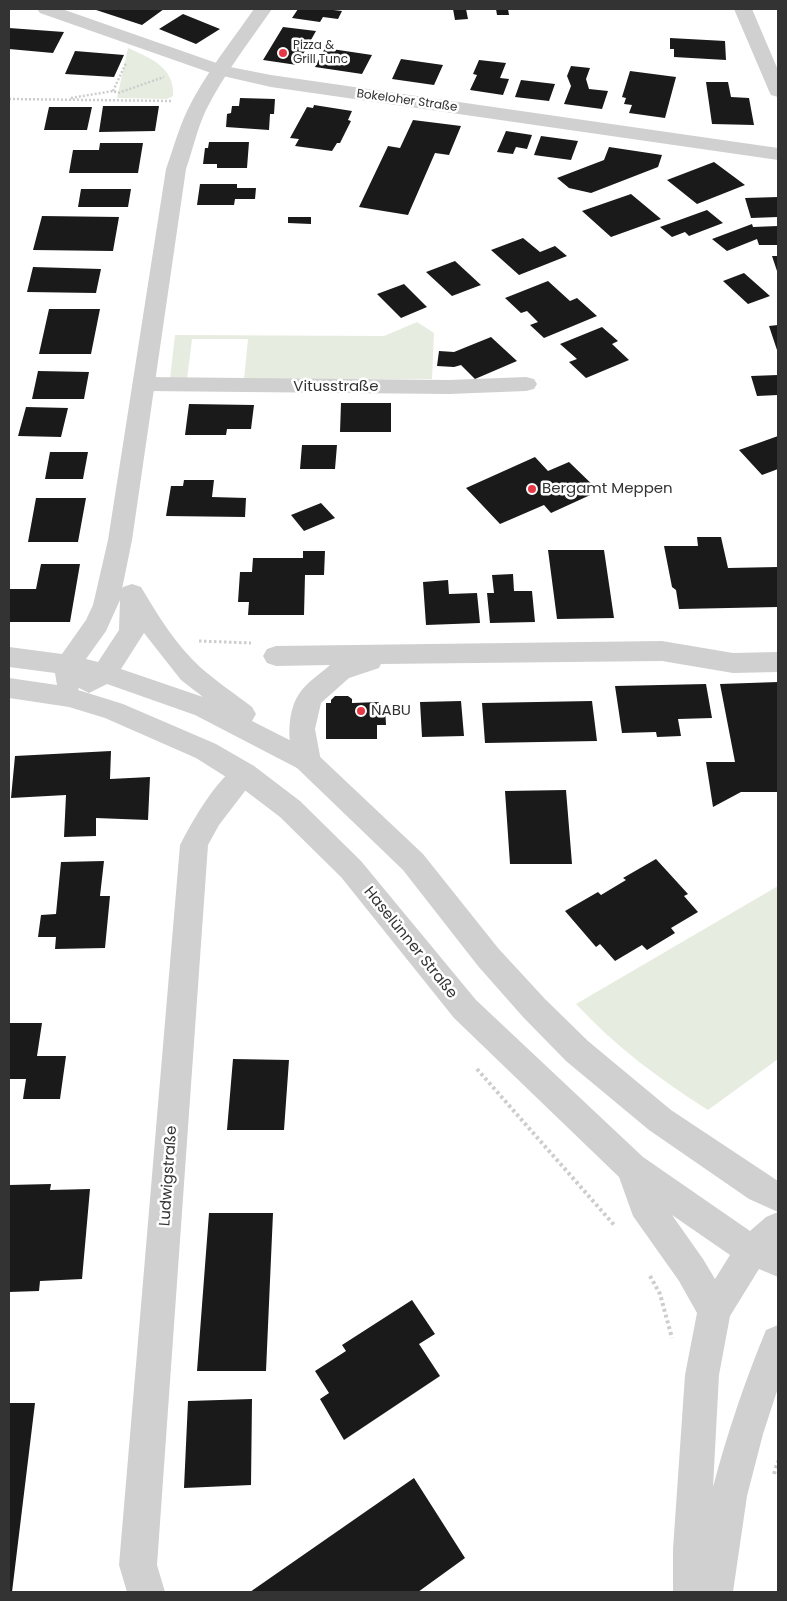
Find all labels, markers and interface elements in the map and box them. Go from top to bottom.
place label: Pizza & Grill Tunc [293,39,348,67]
marker: Pizza & Grill Tunc [277,47,289,59]
street label: Bokeloher Straße [356,87,458,115]
street label: Vitusstraße [293,378,379,396]
place label: Bergamt Meppen [542,480,673,498]
marker: Bergamt Meppen [526,483,538,495]
place label: NABU [371,702,411,720]
marker: NABU [355,705,367,717]
street label: Haselünner Straße [359,883,461,1003]
street label: Ludwigstraße [157,1125,181,1227]

